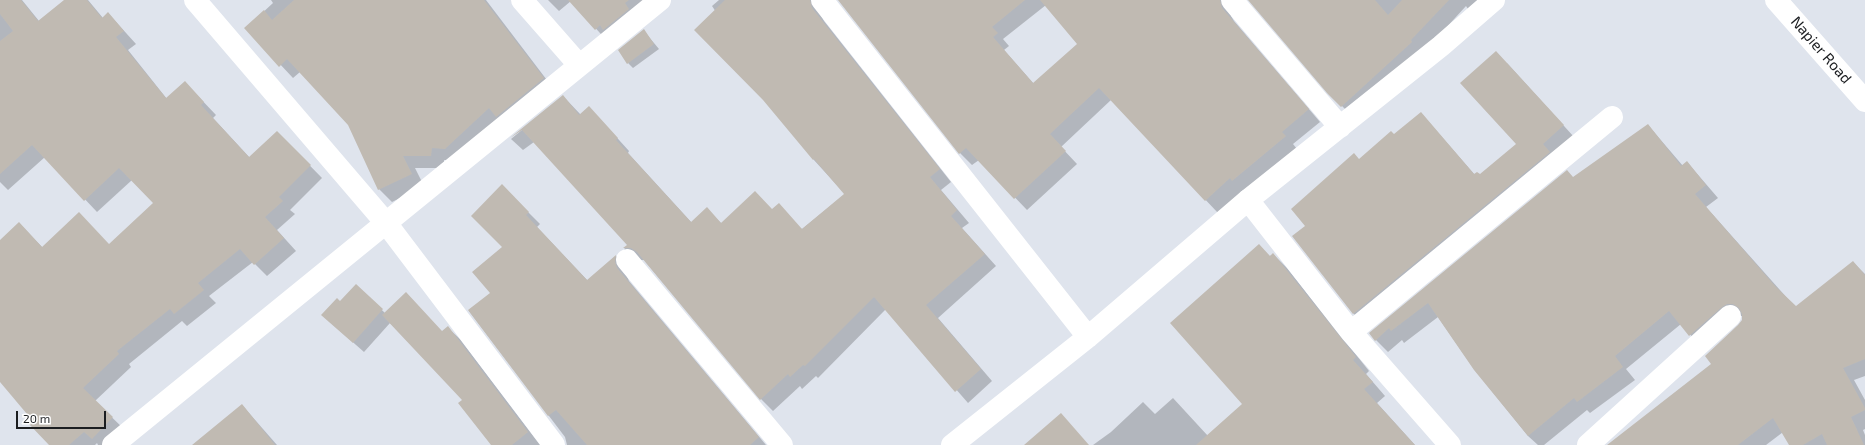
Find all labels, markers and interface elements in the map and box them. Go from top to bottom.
street label: Napier Road [1787,13,1855,87]
scale bar [18,403,108,429]
text: 20 m [23,411,50,425]

